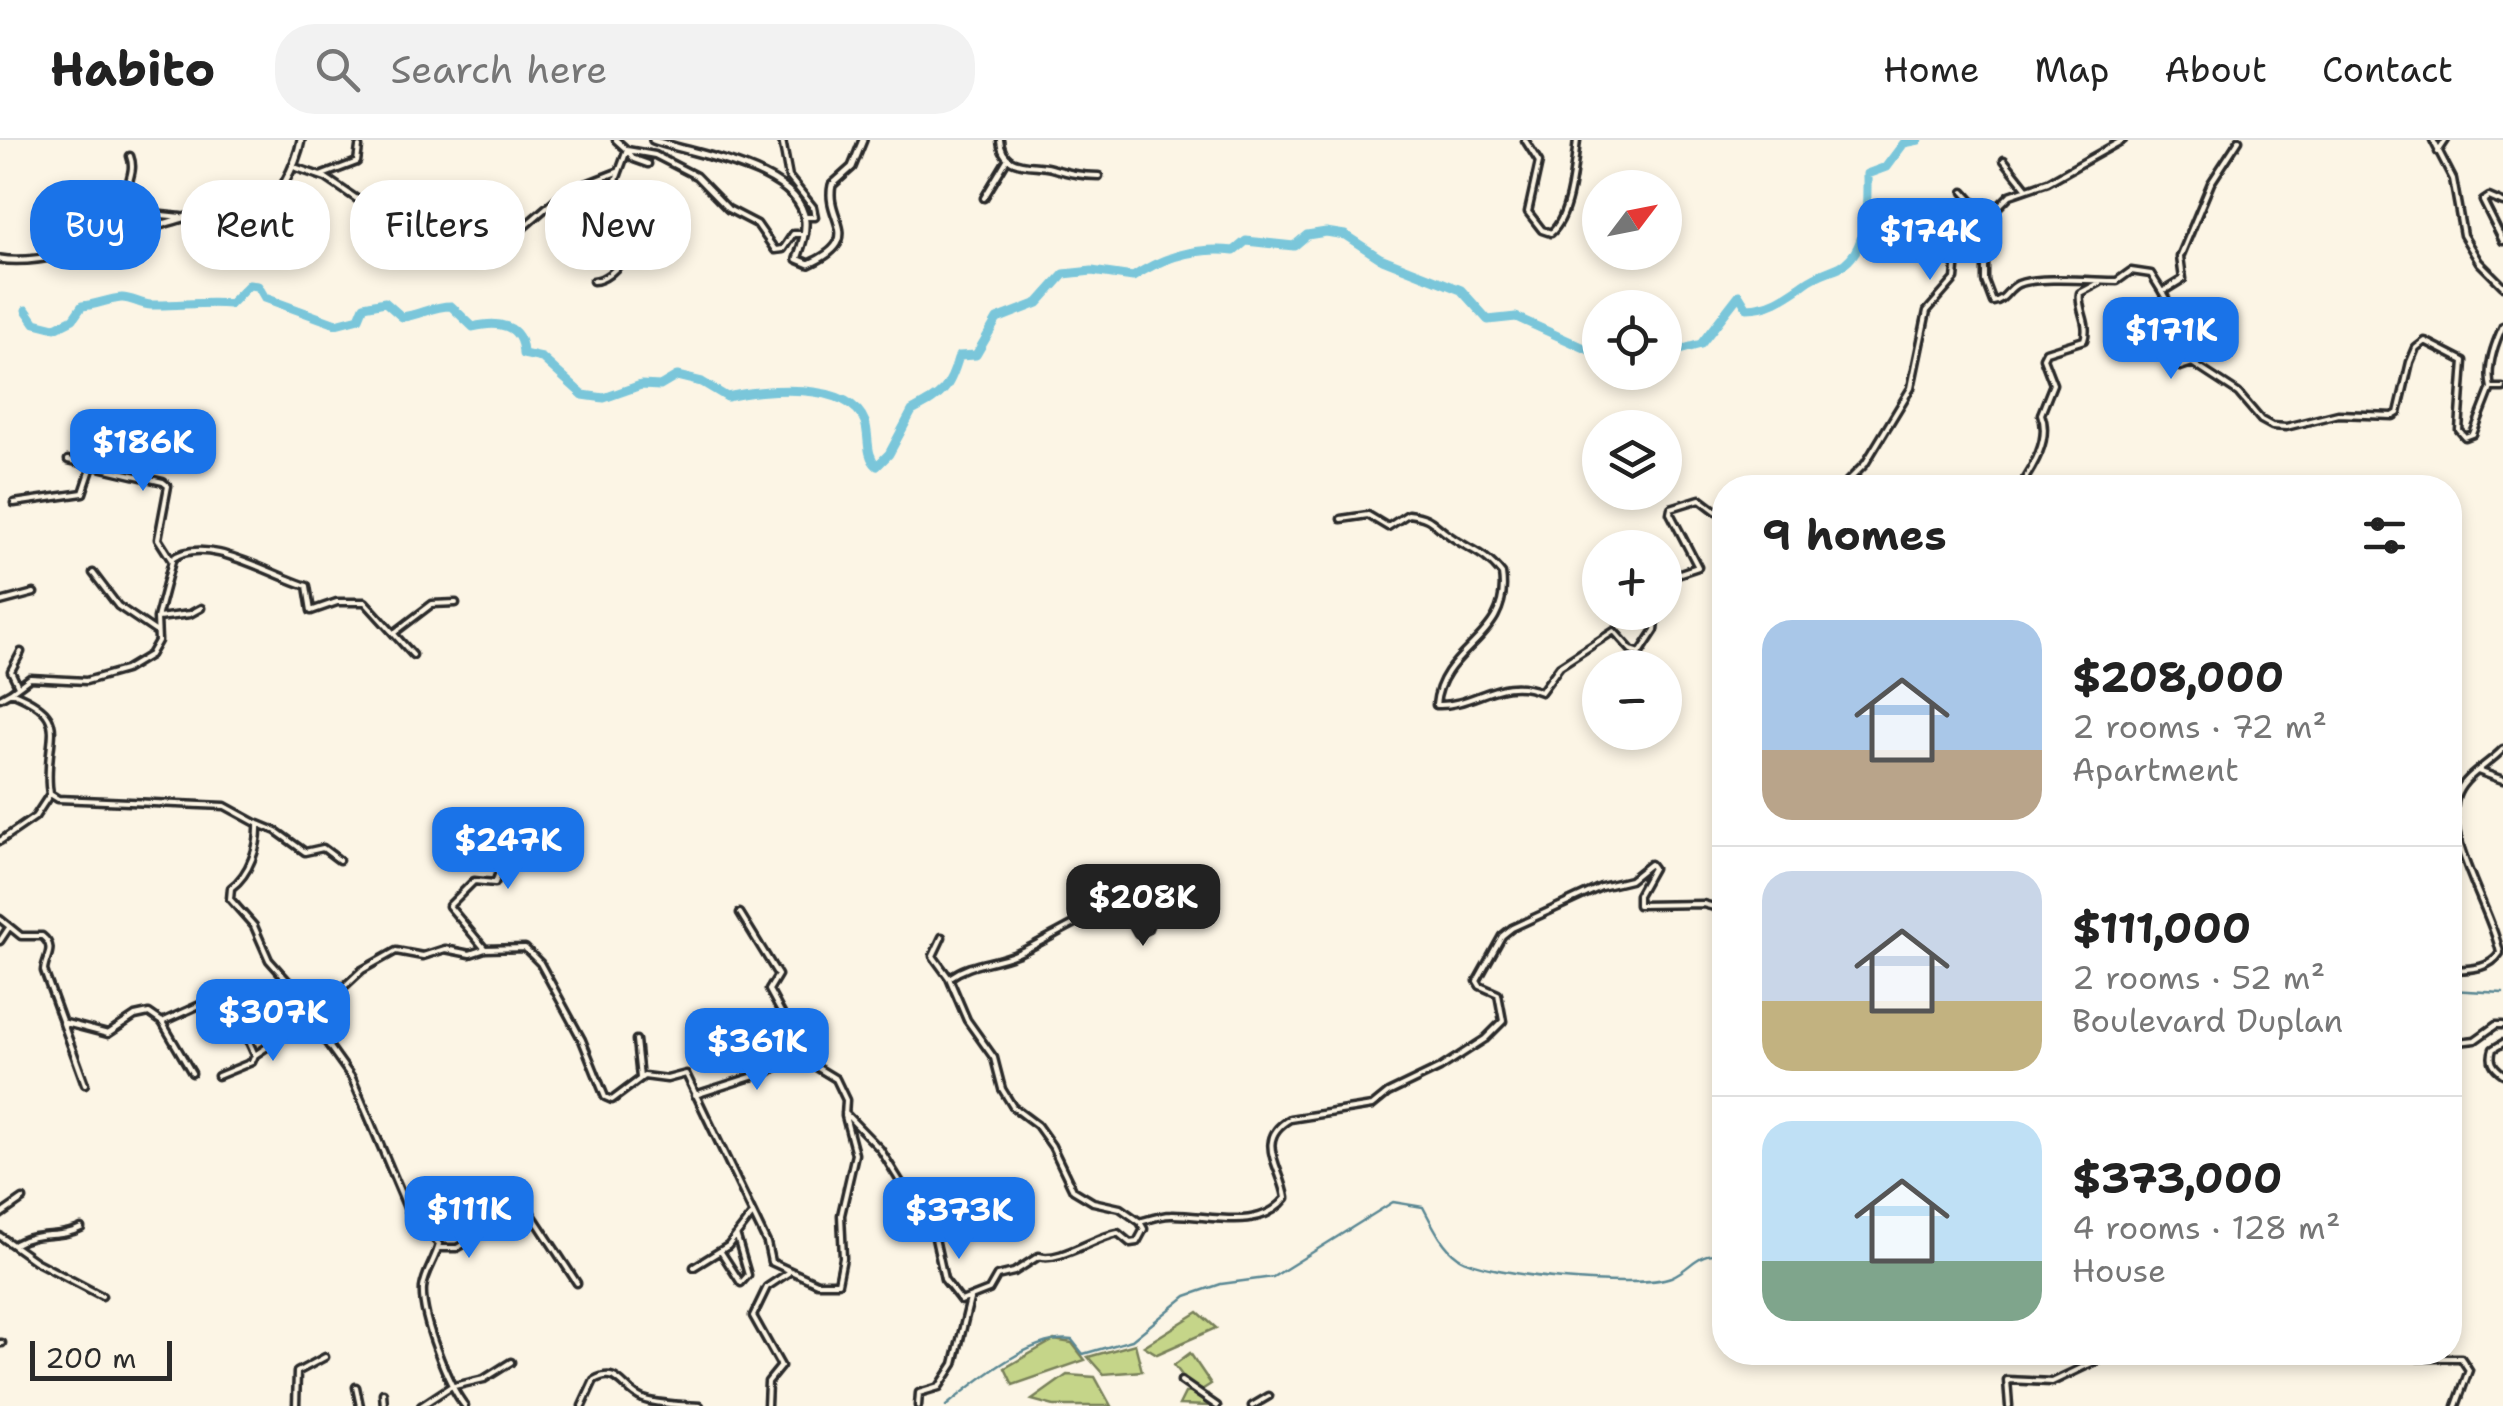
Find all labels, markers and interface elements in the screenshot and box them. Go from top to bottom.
search box [275,24,975,114]
text: Habito [50,37,215,101]
icon: search [310,42,365,97]
text: Search here [390,44,608,95]
text: Home [1883,46,1979,93]
text: Map [2034,46,2109,93]
text: About [2164,46,2267,93]
text: Contact [2322,46,2453,93]
north arrow [1582,170,1682,270]
map controls [1582,170,1682,750]
chip: Buy [30,180,161,270]
chip: Rent [181,180,330,270]
chip: Filters [350,180,525,270]
chip: New [545,180,691,270]
pin: $174K [1860,198,2000,283]
text: $174K [1879,209,1981,252]
button: locate [1582,290,1682,390]
pin: $171K [2101,297,2241,382]
text: $171K [2125,308,2217,351]
pin: $186K [73,409,213,494]
button: layers [1582,410,1682,510]
text: $186K [92,420,194,463]
text: 9 homes [1762,507,1947,563]
icon: filters [2357,508,2412,563]
button: + [1582,530,1682,630]
text: $208,000 [2072,649,2284,705]
button: − [1582,650,1682,750]
icon: home [1842,660,1962,780]
text: 2 rooms · 72 m² [2072,705,2327,748]
text: Apartment [2072,748,2239,791]
pin: $247K [438,807,578,892]
text: $247K [454,818,562,861]
pin: $208K [1073,864,1213,949]
text: $208K [1088,875,1198,918]
text: $111,000 [2072,900,2251,956]
icon: home [1842,911,1962,1031]
text: 2 rooms · 52 m² [2072,956,2325,999]
pin: $307K [203,979,343,1064]
text: $307K [218,990,328,1033]
text: Boulevard Duplan [2072,999,2343,1042]
pin: $361K [687,1008,827,1093]
text: $361K [707,1019,807,1062]
text: $373,000 [2072,1150,2282,1206]
icon: home [1842,1161,1962,1281]
pin: $111K [399,1176,539,1261]
pin: $373K [889,1177,1029,1262]
text: $111K [427,1187,511,1230]
text: $373K [905,1188,1013,1231]
text: 4 rooms · 128 m² [2072,1206,2340,1249]
text: House [2072,1249,2166,1292]
scale bar [30,1336,172,1380]
text: 200 m [45,1339,136,1377]

